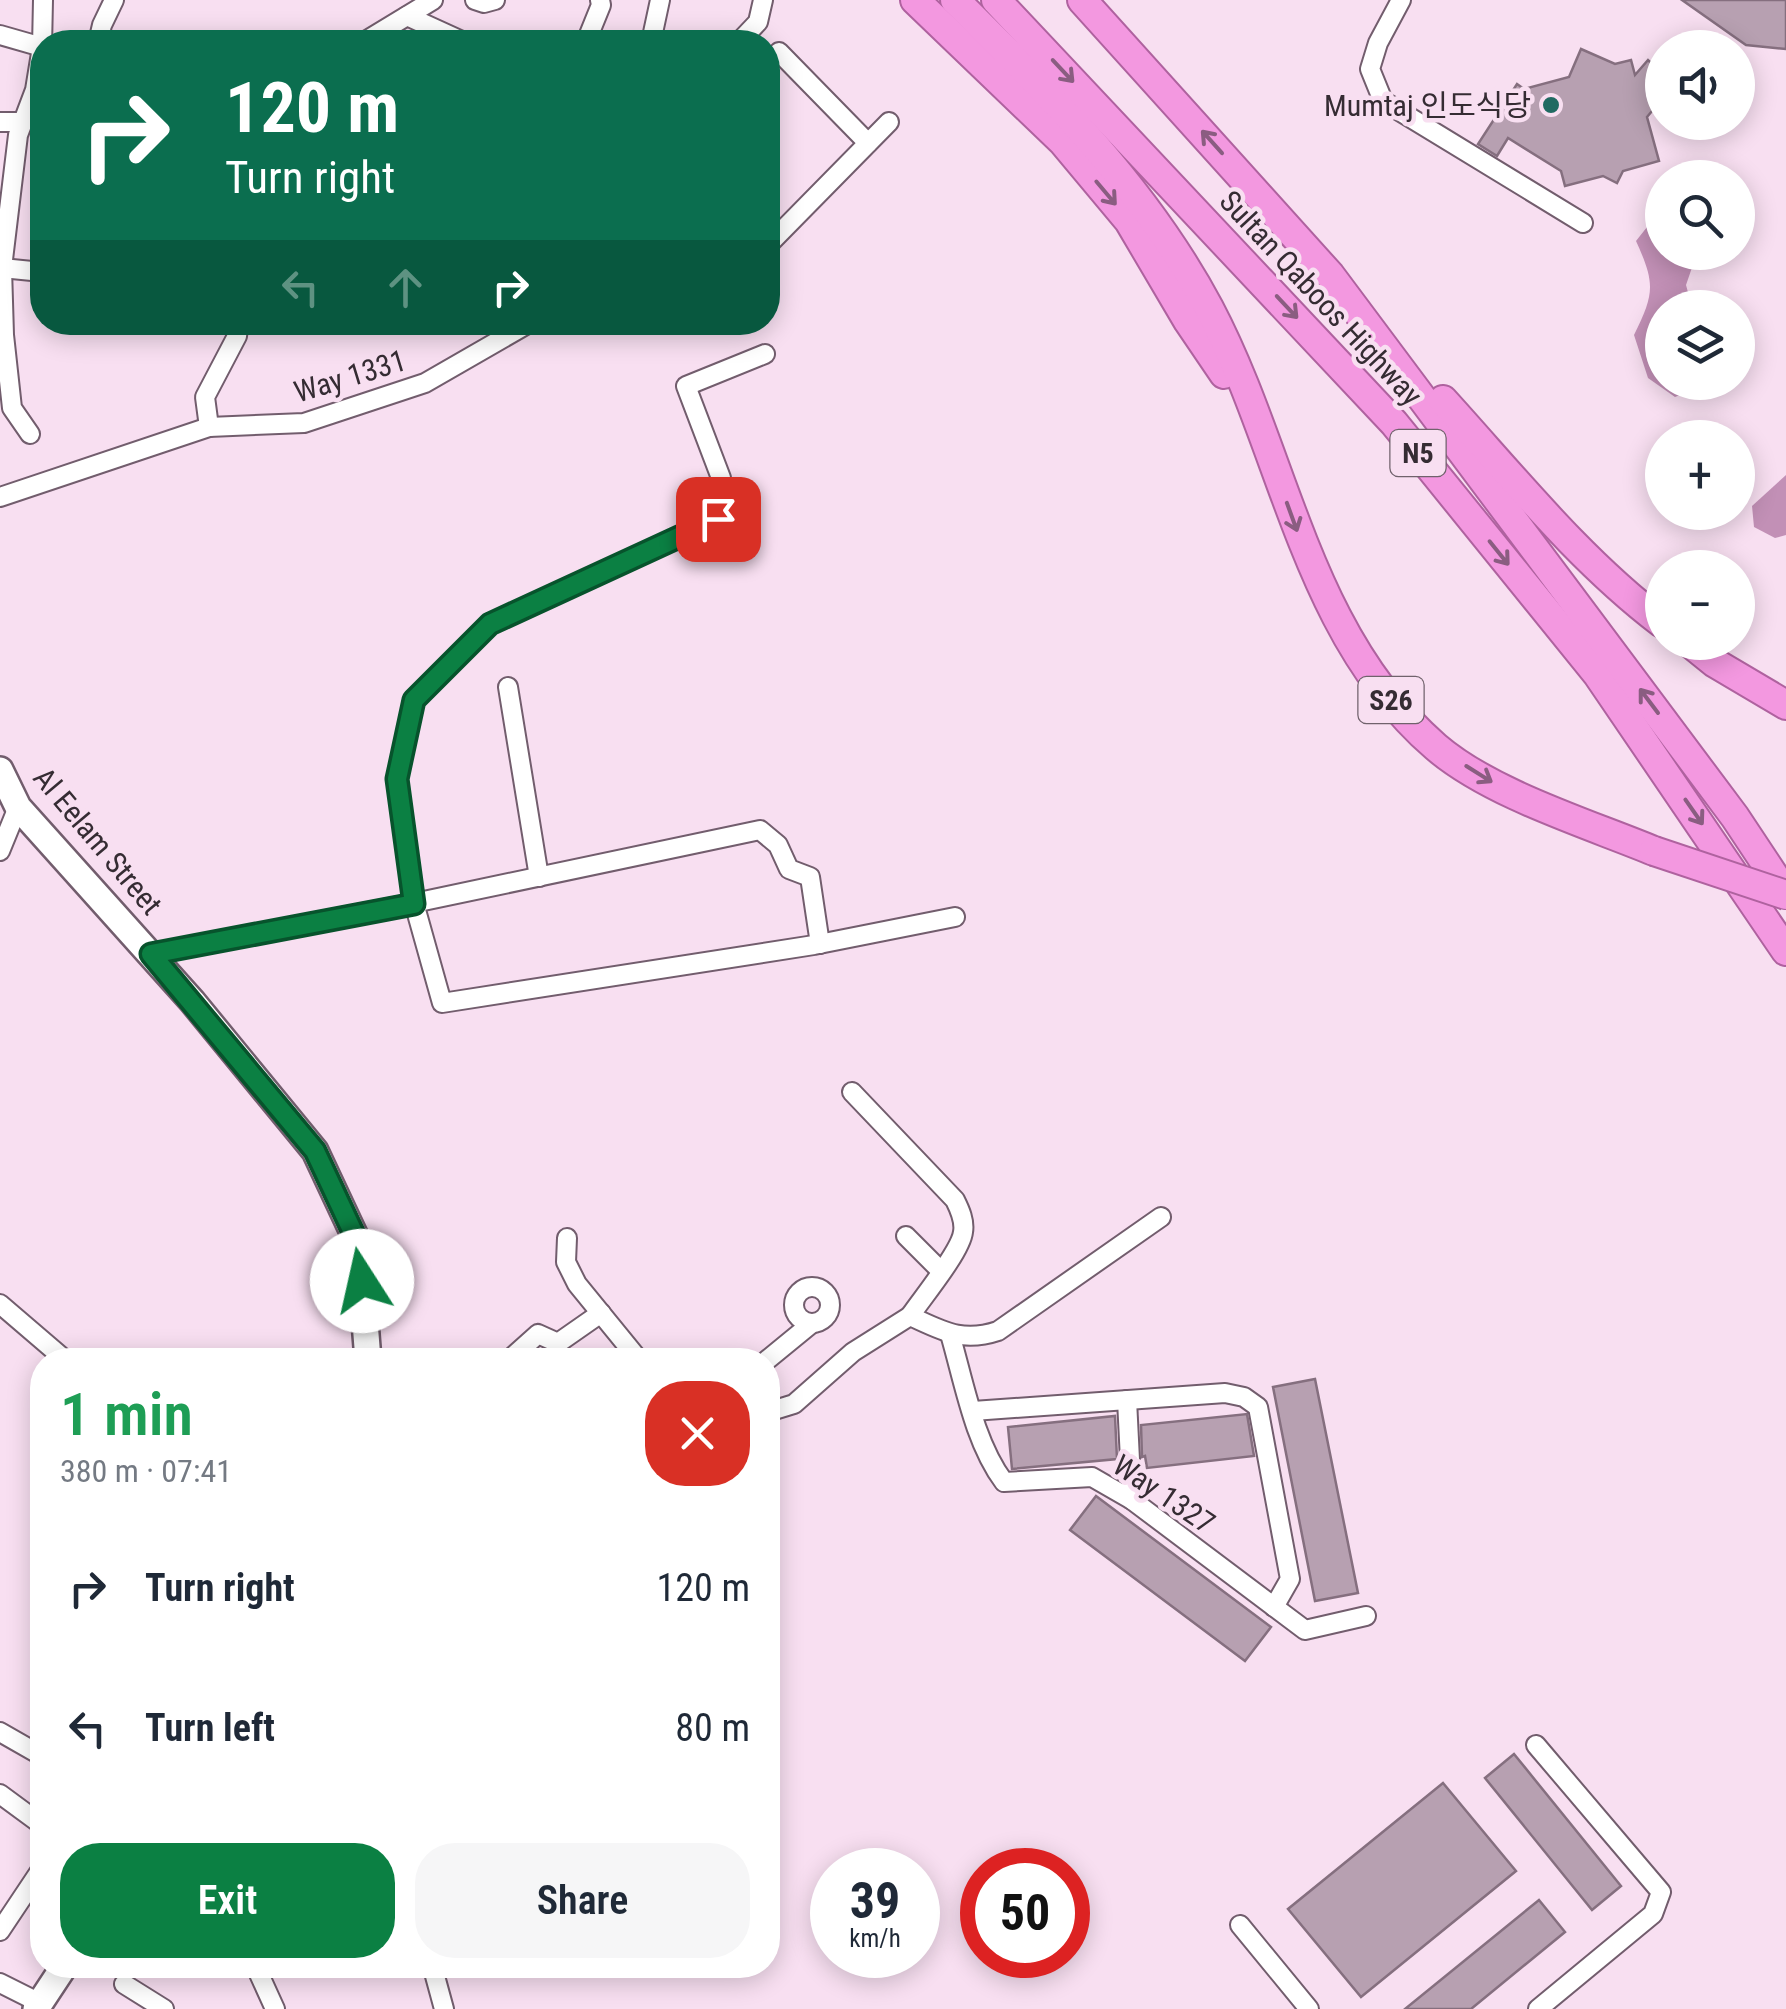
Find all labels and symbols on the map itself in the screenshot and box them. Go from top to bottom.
one-way arrow [1051,58,1075,82]
place label: Mumtaj 인도식당 [1324,88,1531,123]
marker: Mumtaj 인도식당 [1540,94,1562,116]
one-way arrow [1200,130,1223,155]
one-way arrow [1095,180,1117,206]
street label: Sultan Qaboos Highway [1213,184,1429,412]
one-way arrow [1275,294,1298,319]
street label: Way 1331 [290,342,410,410]
road number: N5 [1390,430,1446,476]
pin [676,477,761,562]
one-way arrow [1284,500,1302,531]
one-way arrow [1488,539,1510,565]
road number: S26 [1358,677,1424,723]
one-way arrow [1638,688,1659,715]
street label: Al Eelam Street [26,761,170,921]
one-way arrow [1464,764,1492,784]
one-way arrow [1683,798,1704,826]
position arrow [310,1229,414,1333]
street label: Way 1327 [1106,1447,1222,1541]
speed limit sign: 50 [960,1848,1090,1978]

